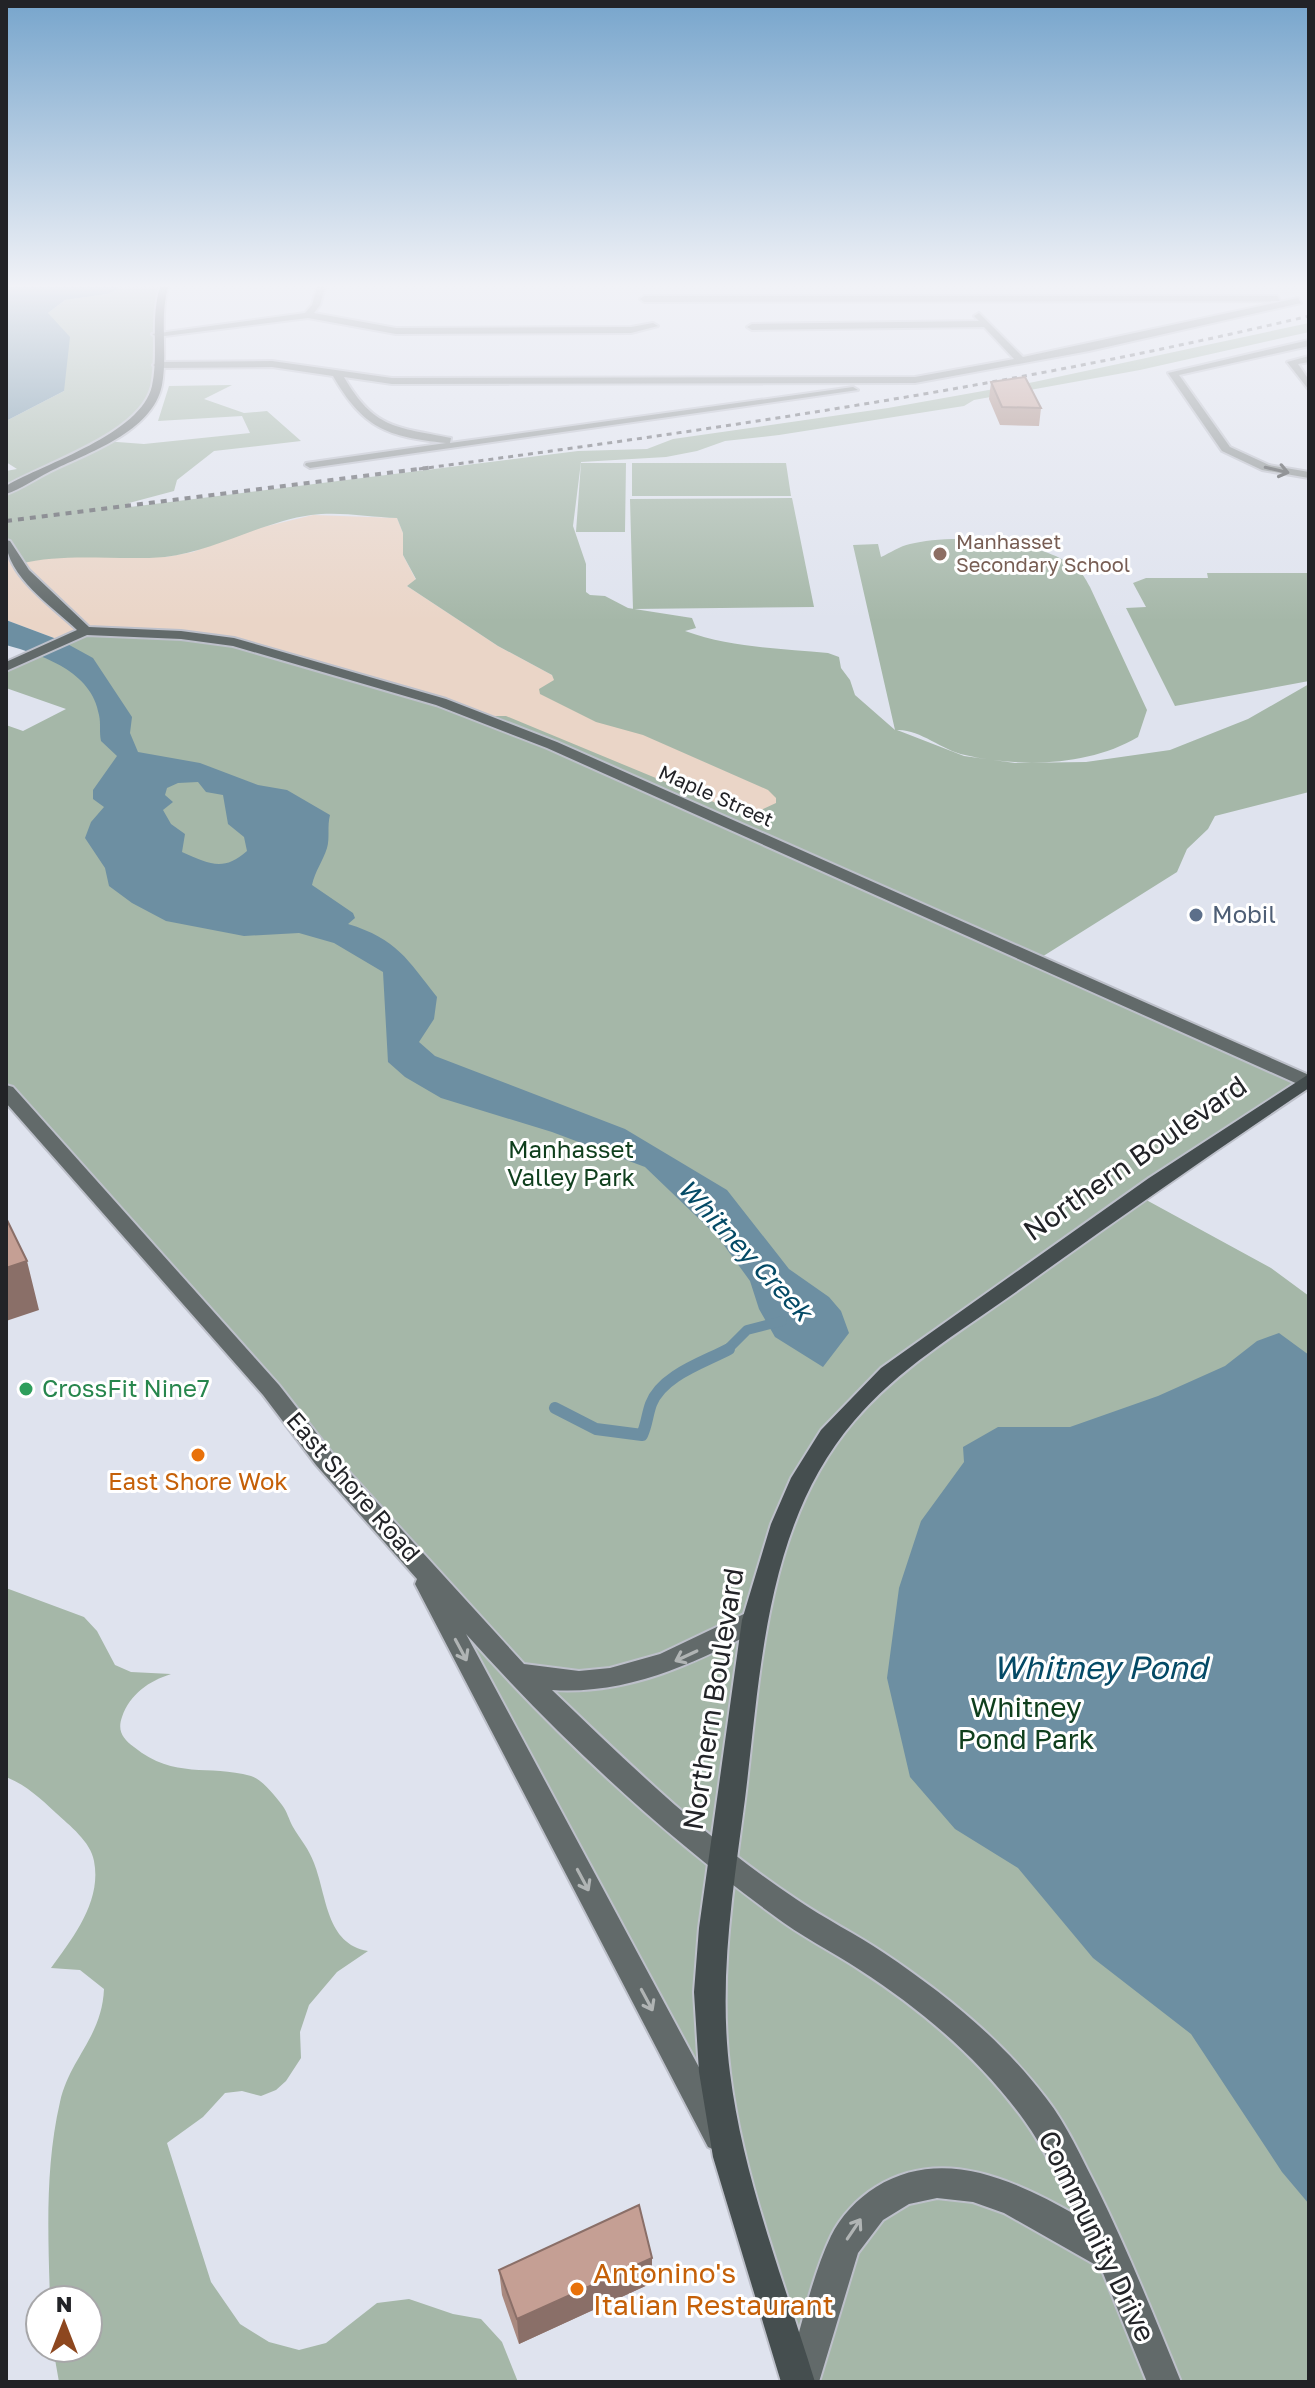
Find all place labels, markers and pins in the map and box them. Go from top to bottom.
place label: Manhasset Secondary School [956,529,1130,576]
marker: Manhasset Secondary School [931,545,949,563]
place label: Mobil [1212,899,1276,928]
marker: Mobil [1187,906,1205,924]
place label: CrossFit Nine7 [42,1373,210,1402]
marker: CrossFit Nine7 [17,1380,35,1398]
marker: East Shore Wok [189,1446,207,1464]
place label: East Shore Wok [108,1466,288,1495]
place label: Antonino's Italian Restaurant [593,2256,834,2321]
marker: Antonino's Italian Restaurant [568,2280,586,2298]

